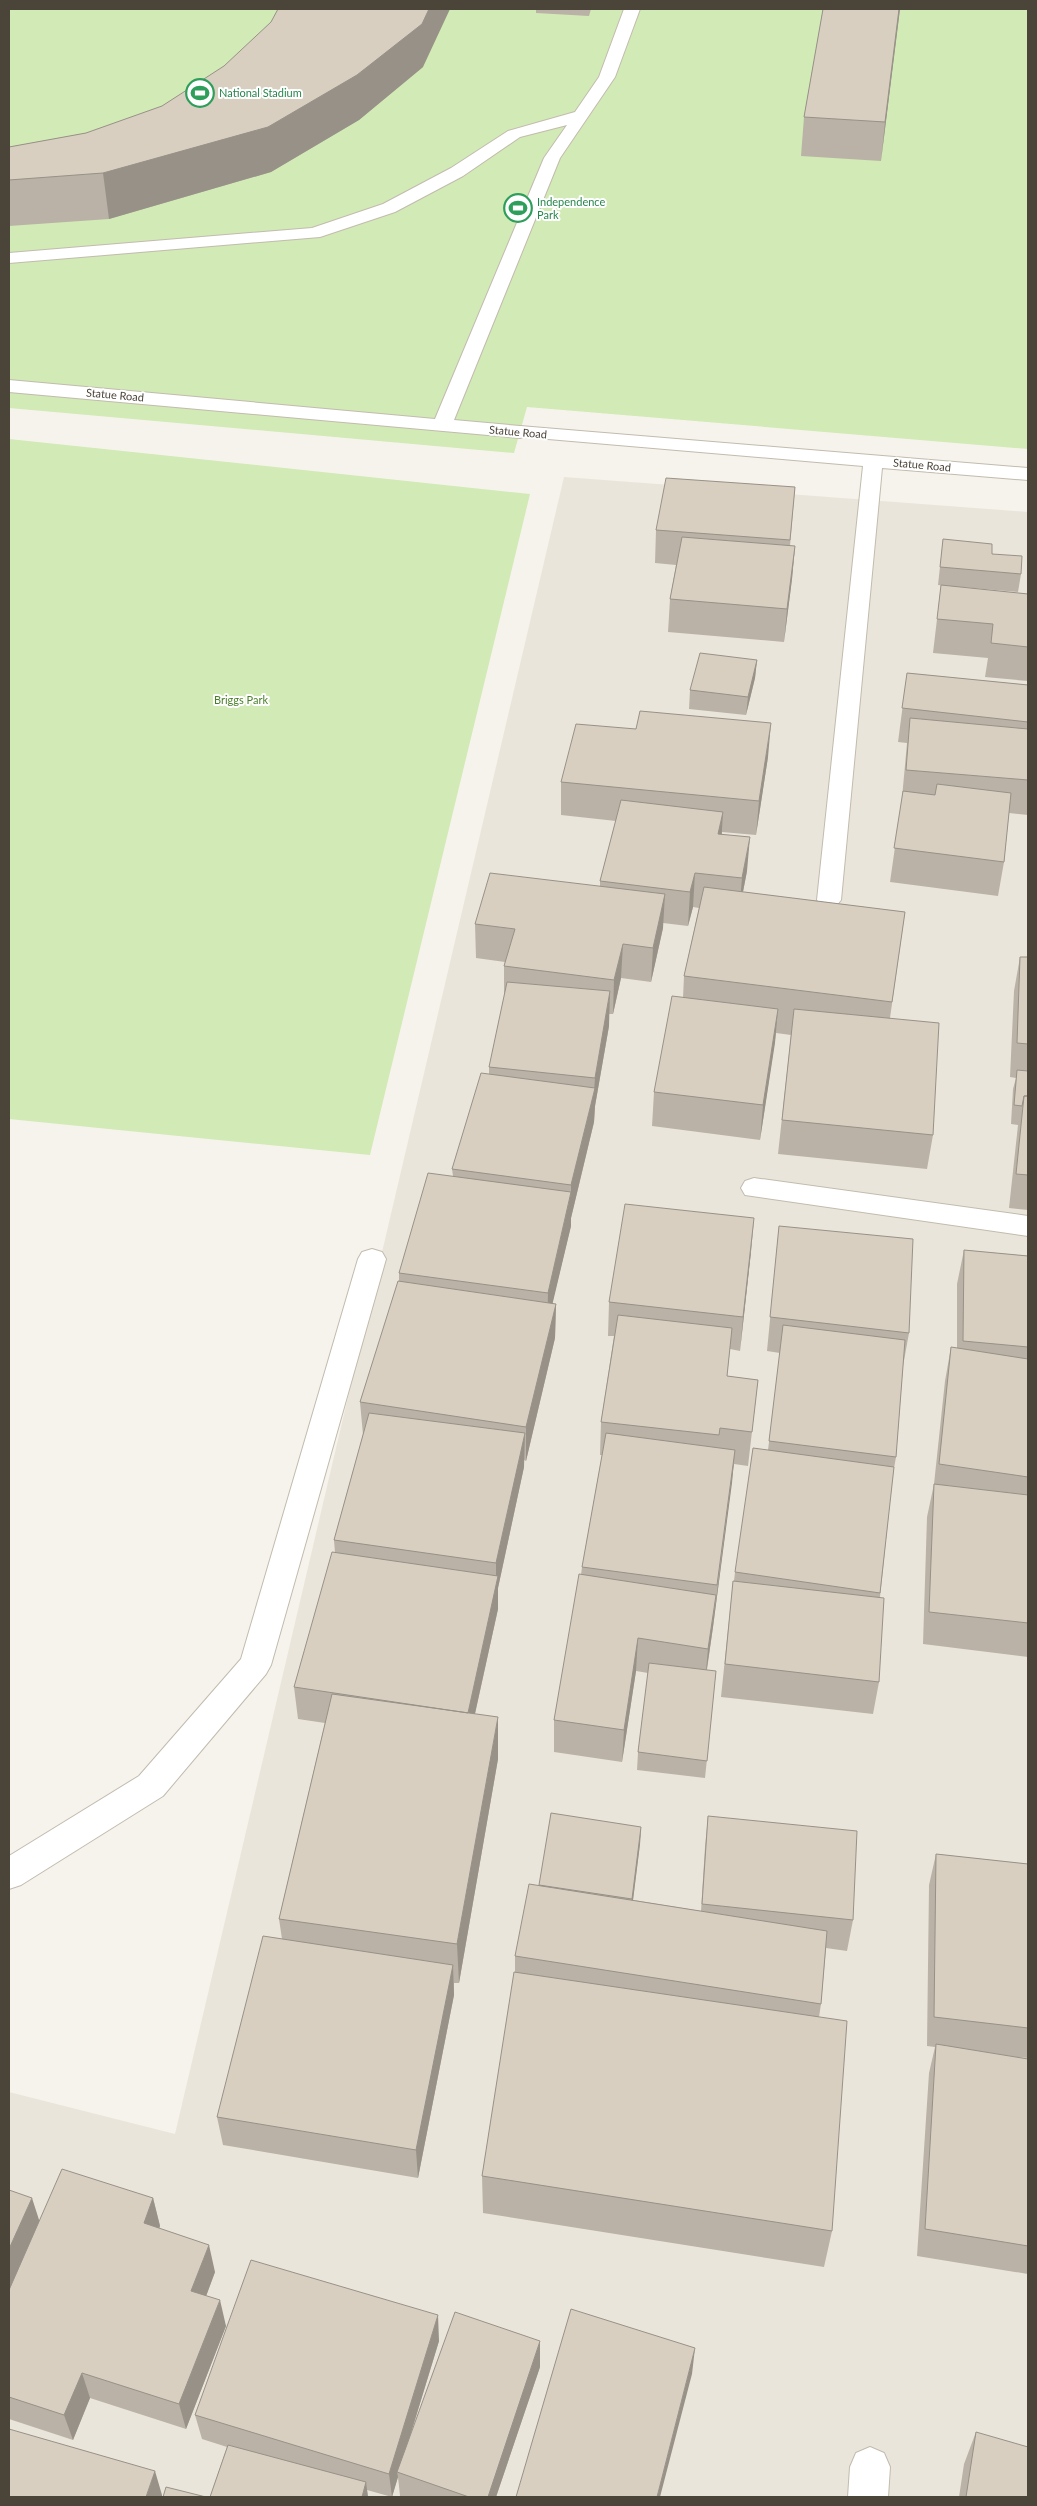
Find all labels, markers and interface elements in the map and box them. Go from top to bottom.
sports icon: National Stadium [185,78,215,108]
place label: National Stadium [219,86,302,99]
sports icon: Independence Park [503,193,533,223]
place label: Independence Park [537,195,605,221]
street label: Statue Road [86,385,145,404]
street label: Statue Road [489,422,548,441]
street label: Statue Road [893,455,952,474]
park label: Briggs Park [214,693,268,706]

